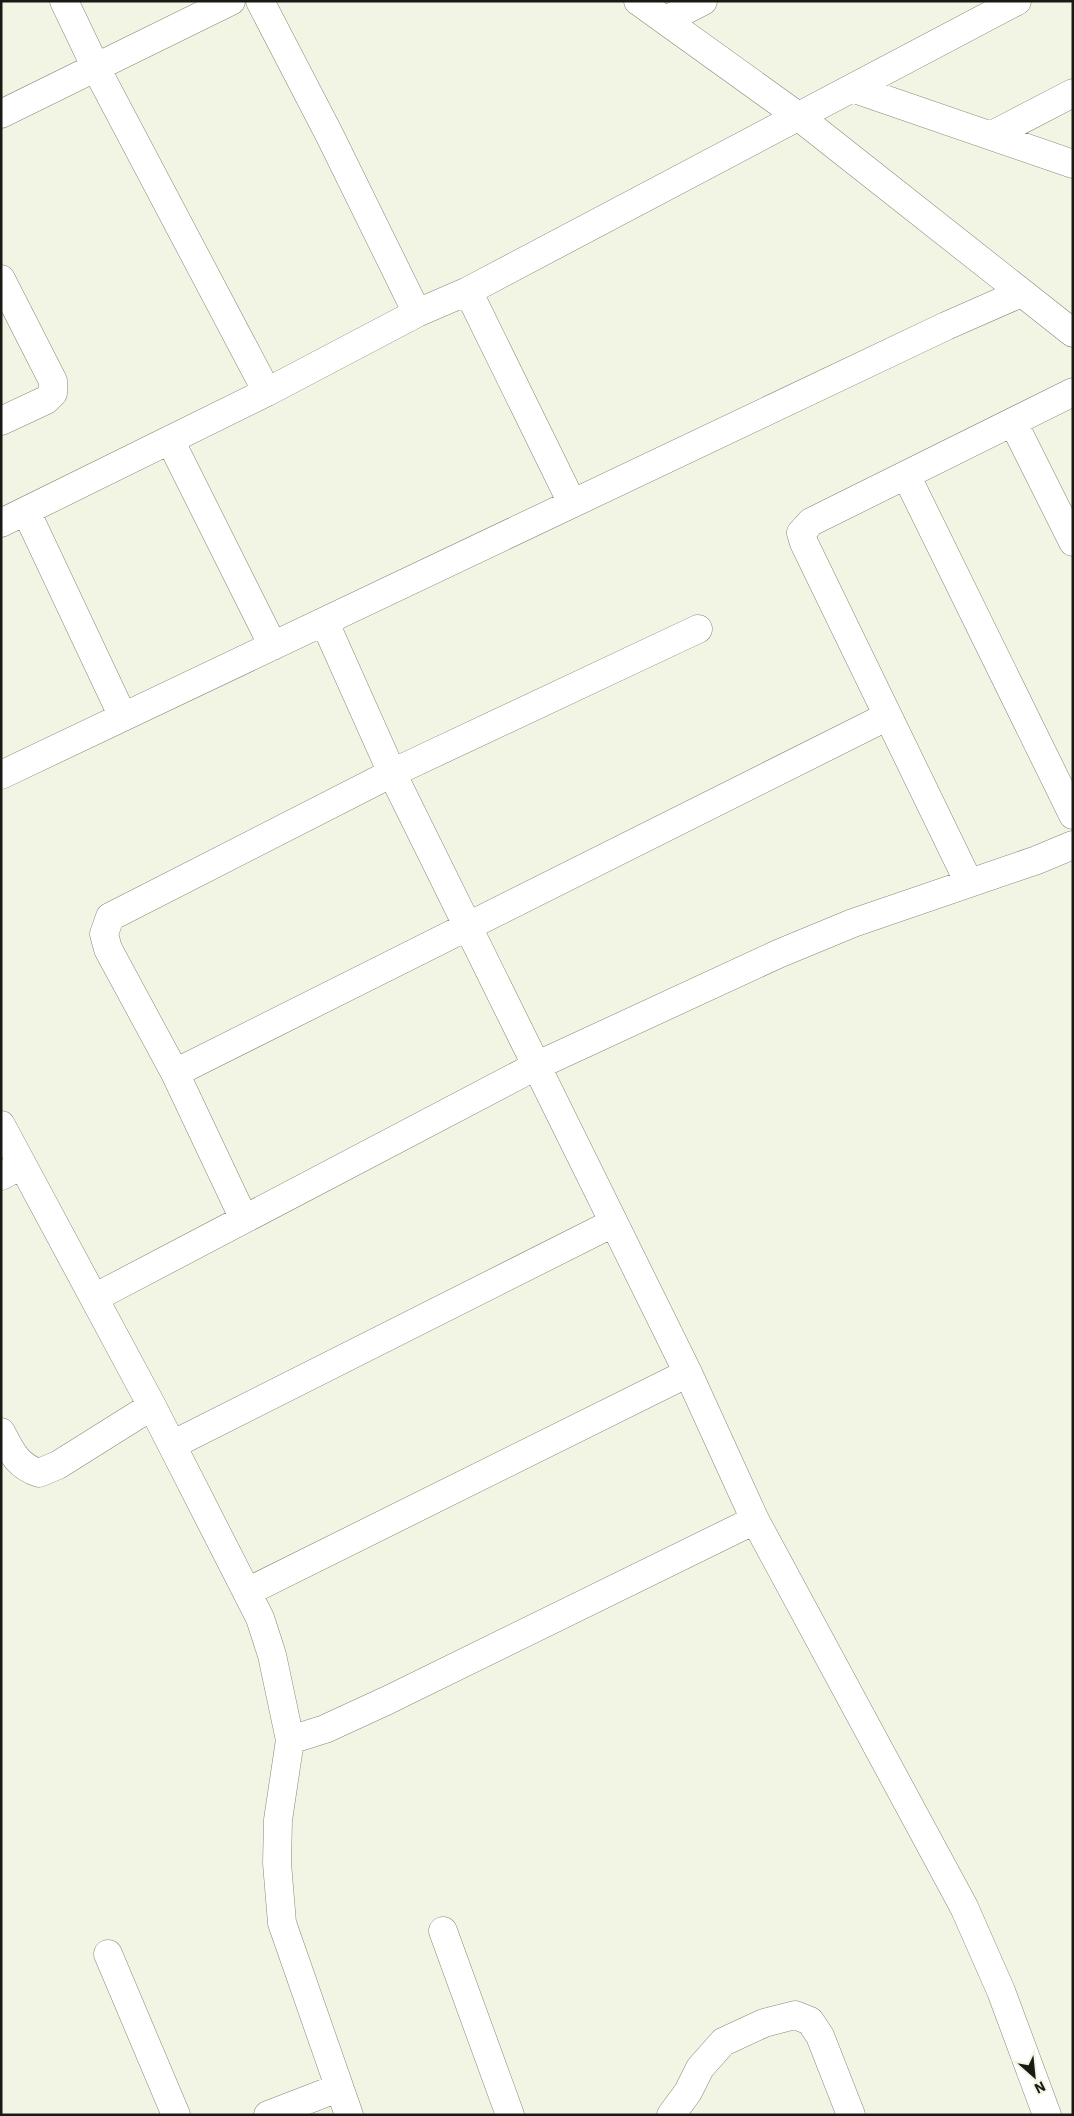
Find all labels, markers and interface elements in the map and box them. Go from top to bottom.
north arrow [1009,2051,1059,2101]
text: N [1031,2077,1049,2098]

